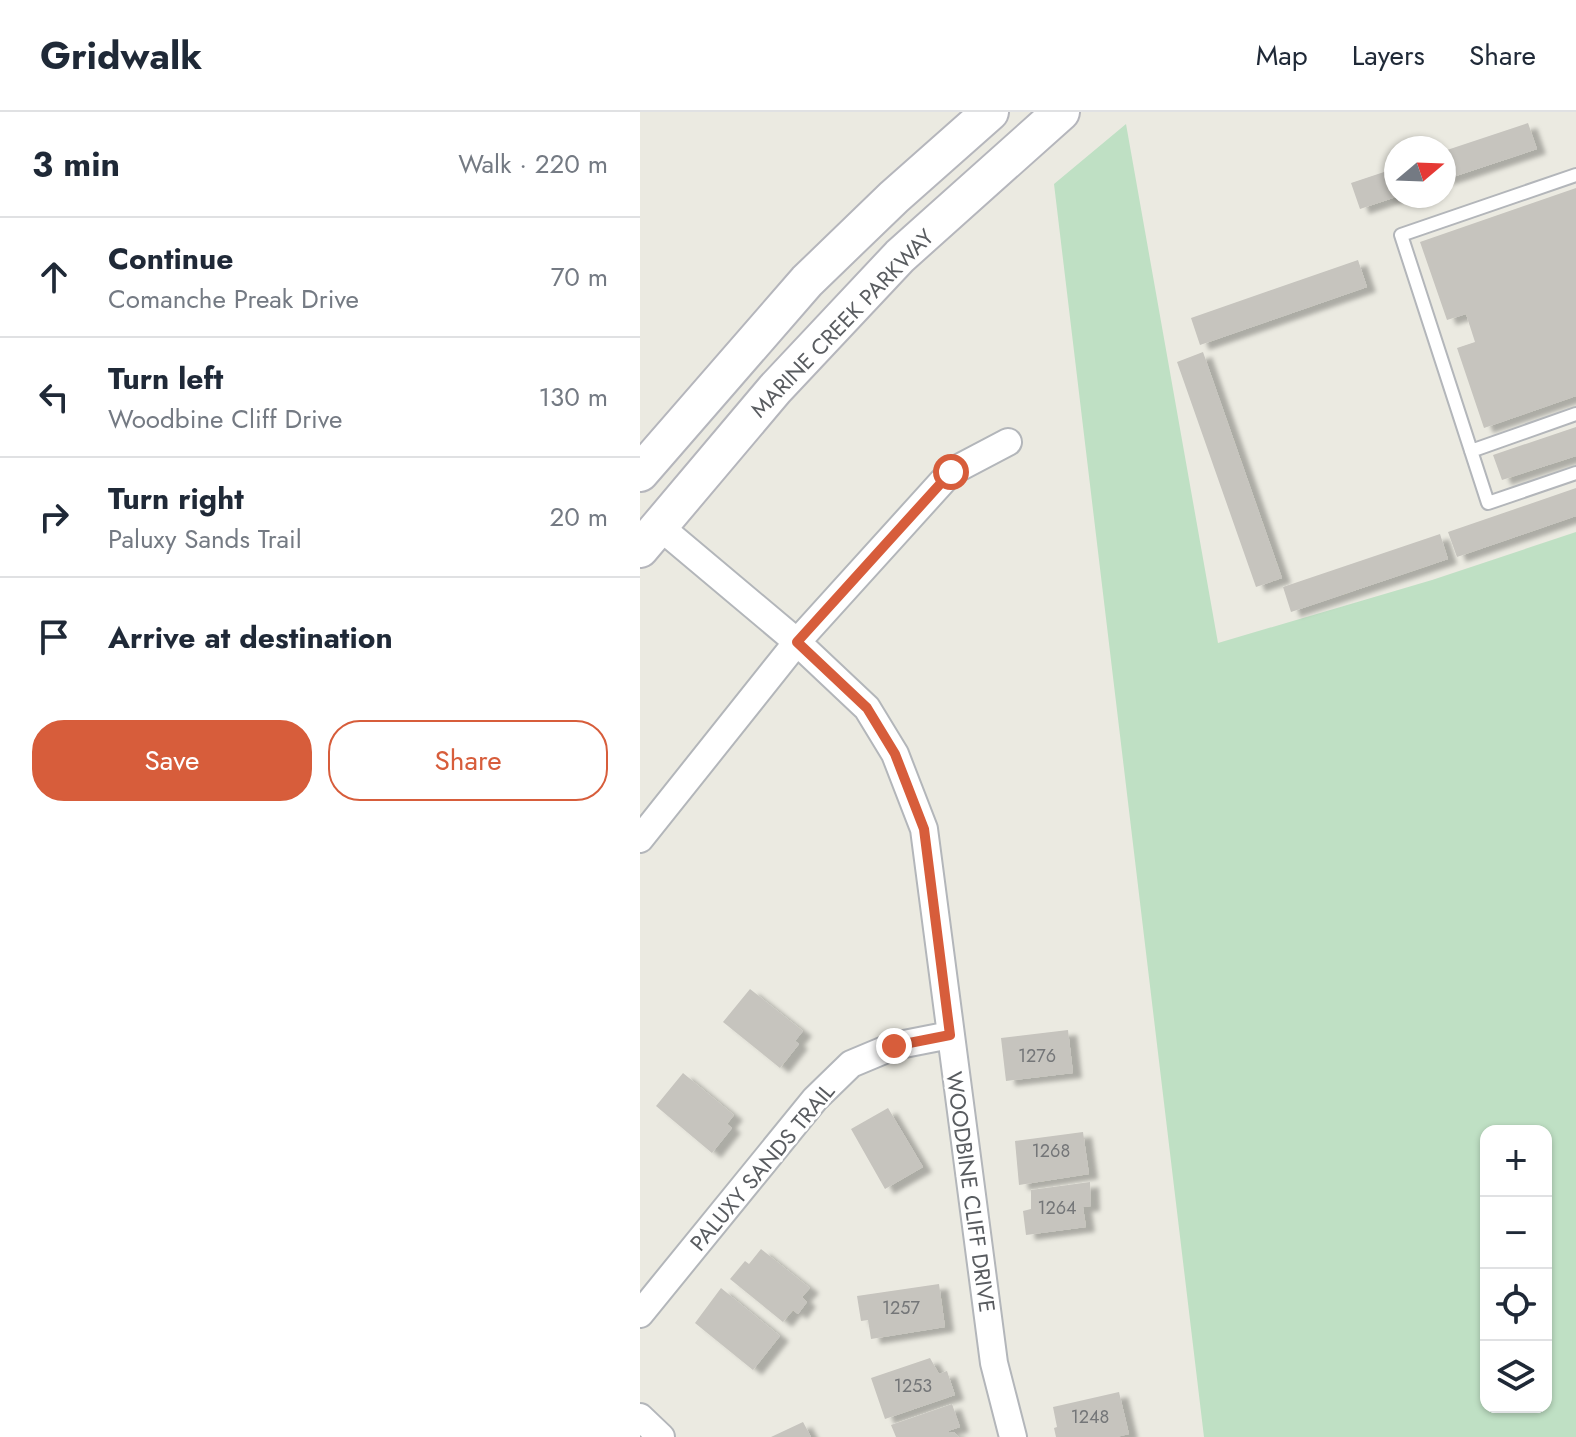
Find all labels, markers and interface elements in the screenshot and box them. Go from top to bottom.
text: Gridwalk [40,28,202,83]
text: Map [1256,35,1308,76]
text: Layers [1352,35,1425,76]
text: Share [1469,35,1536,76]
north arrow [1384,136,1456,208]
text: 3 min [32,140,120,189]
text: Walk · 220 m [458,145,608,183]
street label: MARINE CREEK PARKWAY [743,221,941,425]
text: Continue [108,237,234,280]
icon: ahead [32,255,76,299]
text: 70 m [551,258,608,296]
text: Comanche Preak Drive [108,280,359,318]
text: Turn left [108,357,223,400]
icon: left [32,375,76,419]
text: 130 m [538,378,608,416]
text: Woodbine Cliff Drive [108,400,342,438]
route start [933,454,969,490]
text: Turn right [108,477,244,520]
icon: right [32,495,76,539]
text: 20 m [550,498,608,536]
text: Paluxy Sands Trail [108,520,302,558]
icon: arrive [32,615,76,659]
text: Arrive at destination [108,616,393,659]
button: Save [32,720,312,801]
button: Share [328,720,608,801]
route end [876,1028,912,1064]
house number: 1276 [1018,1043,1056,1069]
street label: WOODBINE CLIFF DRIVE [938,1070,1004,1314]
street label: PALUXY SANDS TRAIL [682,1076,842,1258]
map controls [1480,1125,1552,1413]
button: + [1480,1125,1552,1197]
house number: 1268 [1032,1138,1070,1164]
house number: 1264 [1037,1195,1077,1221]
button: − [1480,1197,1552,1269]
button: locate [1480,1269,1552,1341]
house number: 1257 [882,1295,921,1321]
button: layers [1480,1341,1552,1413]
house number: 1253 [894,1373,932,1399]
house number: 1248 [1071,1404,1109,1430]

